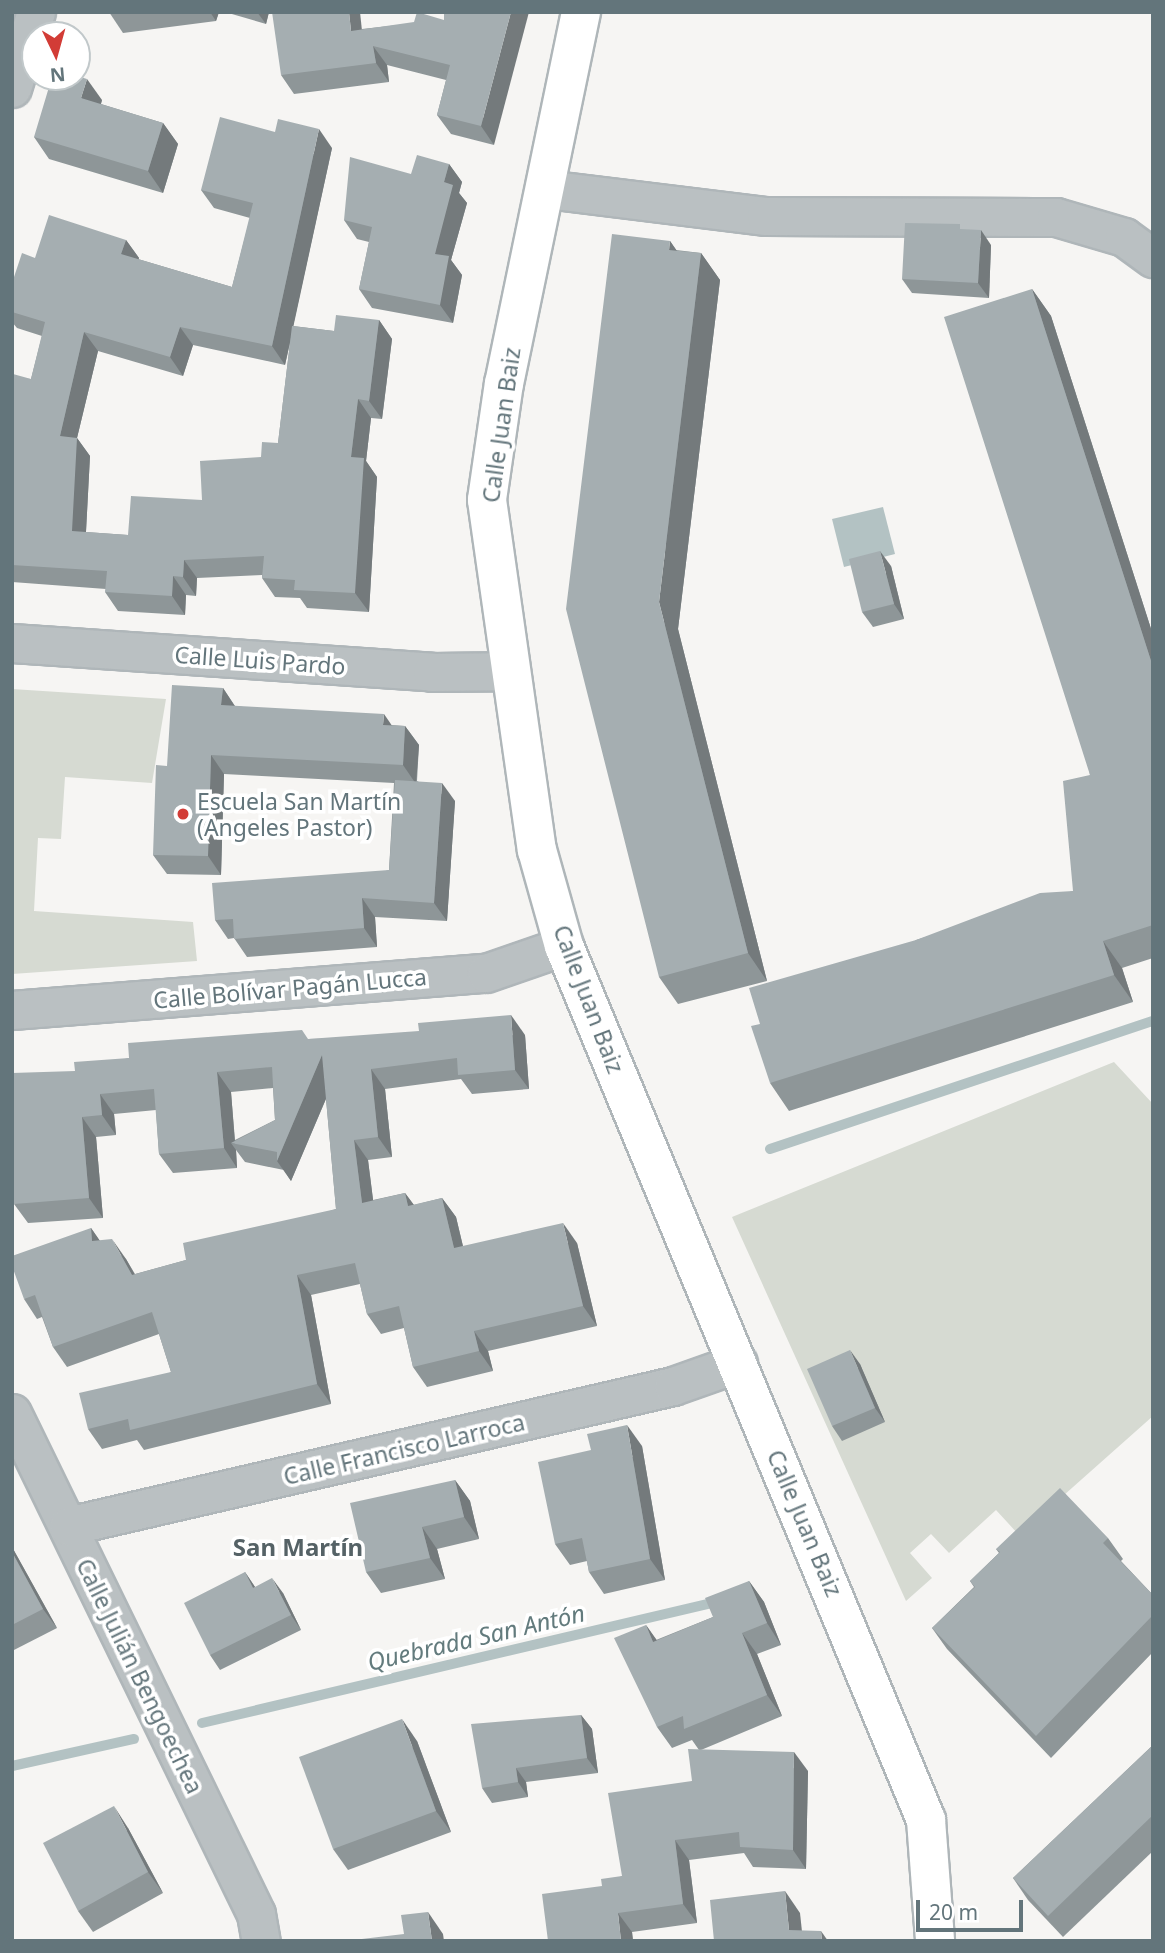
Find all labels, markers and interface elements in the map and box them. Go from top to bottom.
north arrow [21,21,91,91]
text: N [49,61,66,89]
street label: Calle Juan Baiz [476,346,526,504]
street label: Calle Luis Pardo [174,640,346,680]
place label: Escuela San Martín (Angeles Pastor) [197,787,401,841]
marker: Escuela San Martín (Angeles Pastor) [175,806,191,822]
street label: Calle Juan Baiz [548,921,630,1077]
street label: Calle Bolívar Pagán Lucca [152,962,428,1014]
street label: Calle Francisco Larroca [281,1408,527,1490]
street label: Calle Juan Baiz [762,1446,848,1600]
district label: San Martín [233,1533,363,1561]
street label: Calle Julián Bengoechea [71,1554,209,1798]
water label: Quebrada San Antón [365,1598,587,1676]
scale bar [920,1886,1027,1930]
text: 20 m [929,1898,978,1926]

